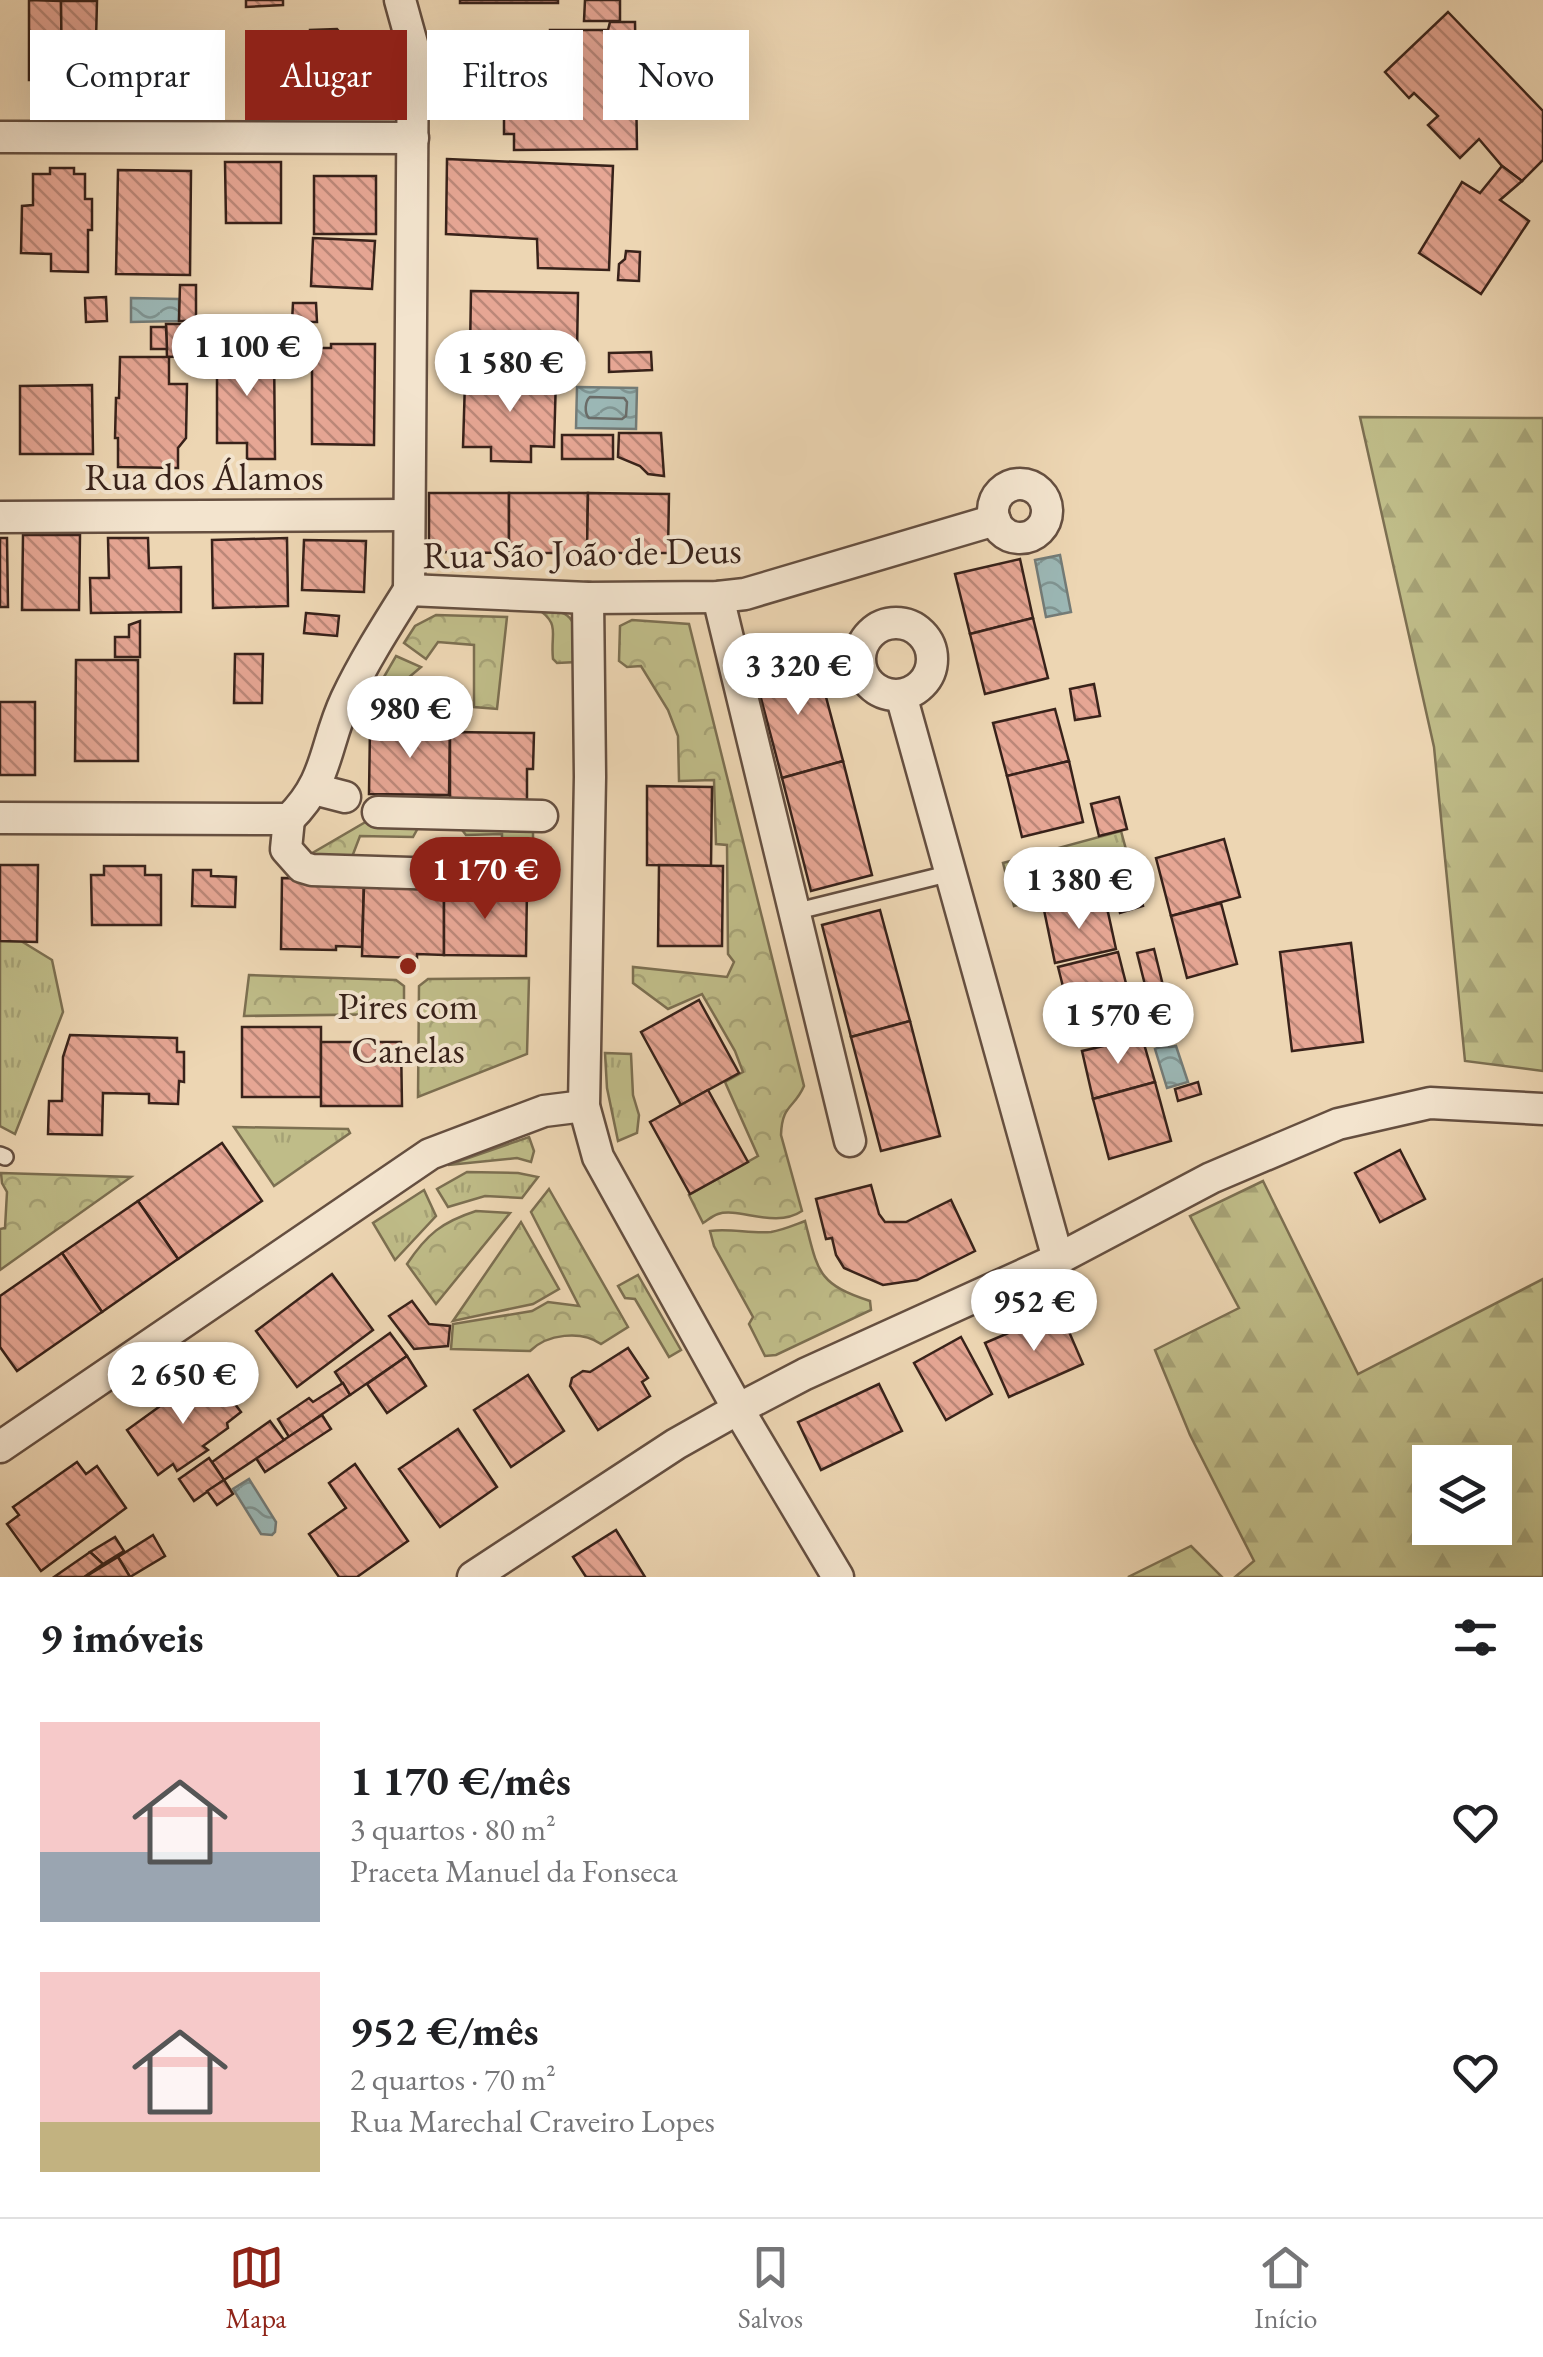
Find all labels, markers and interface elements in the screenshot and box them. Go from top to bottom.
chip: Comprar [30,30,225,120]
chip: Alugar [245,30,407,120]
chip: Filtros [427,30,583,120]
chip: Novo [603,30,749,120]
pin: 1 100 € [155,314,339,399]
text: 1 100 € [194,325,300,367]
pin: 1 580 € [418,330,602,415]
text: 1 580 € [457,341,563,383]
street label: Rua dos Álamos [84,452,324,501]
street label: Rua São João de Deus [422,525,742,579]
pin: 3 320 € [706,633,890,718]
text: 3 320 € [745,644,851,686]
pin: 980 € [340,676,480,761]
text: 980 € [369,687,451,729]
pin: 1 170 € [393,837,577,922]
pin: 1 380 € [987,847,1171,932]
text: 1 170 € [432,848,538,890]
text: 1 380 € [1026,858,1132,900]
marker: Pires com Canelas [397,955,419,977]
place label: Pires com Canelas [338,981,478,1074]
pin: 1 570 € [1026,982,1210,1067]
text: 1 570 € [1065,993,1171,1035]
pin: 952 € [964,1269,1104,1354]
text: 952 € [993,1280,1075,1322]
pin: 2 650 € [91,1342,275,1427]
text: 2 650 € [130,1353,236,1395]
map controls [1412,1445,1512,1545]
button: layers [1412,1445,1512,1545]
text: 9 imóveis [40,1610,204,1665]
icon: filters [1448,1610,1503,1665]
text: 1 170 €/mês [350,1753,571,1808]
icon: home [120,1762,240,1882]
icon: heart [1448,1795,1503,1850]
text: 3 quartos · 80 m² [350,1808,556,1850]
text: Praceta Manuel da Fonseca [350,1850,678,1892]
text: 952 €/mês [350,2003,539,2058]
icon: home [120,2012,240,2132]
icon: heart [1448,2045,1503,2100]
text: 2 quartos · 70 m² [350,2058,556,2100]
text: Rua Marechal Craveiro Lopes [350,2100,715,2142]
tab: Mapa [226,2240,287,2336]
tab: Salvos [738,2240,803,2336]
tab: Início [1254,2240,1317,2336]

